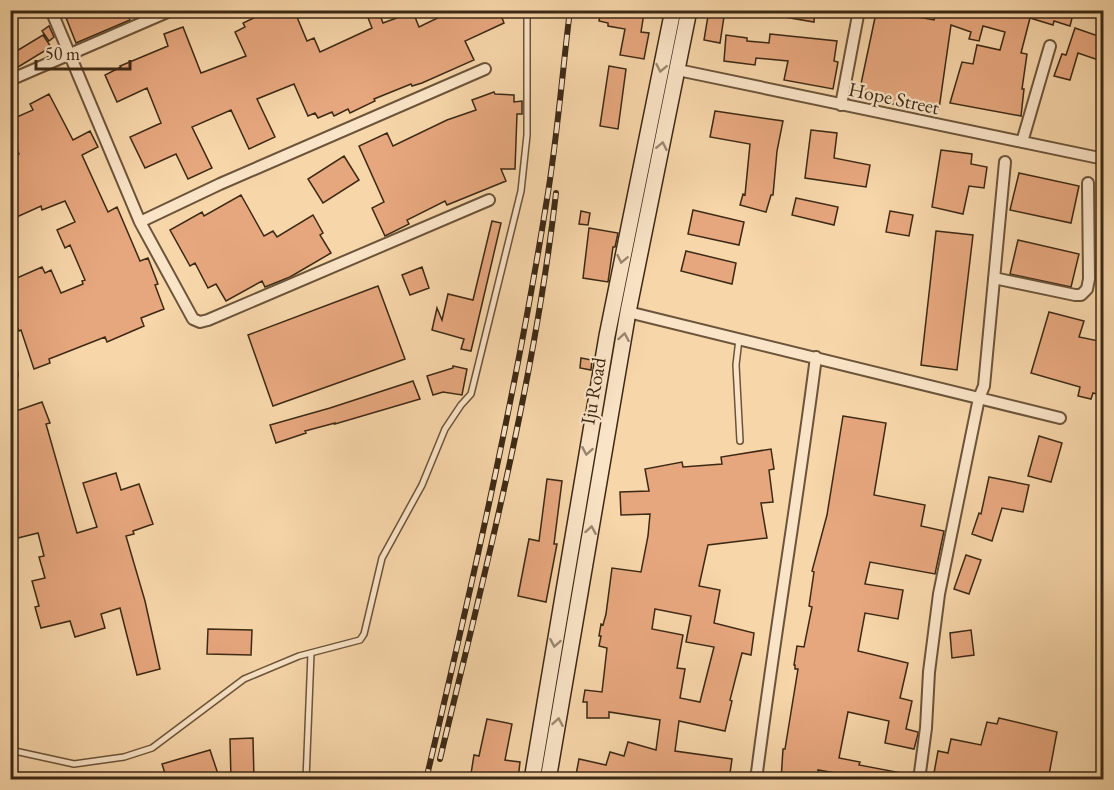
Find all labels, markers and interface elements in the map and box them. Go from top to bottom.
scale bar [36,33,130,71]
text: 50 m [45,42,80,65]
one-way arrow [655,63,668,73]
street label: Hope Street [846,76,943,120]
one-way arrow [655,141,668,151]
one-way arrow [616,254,629,264]
one-way arrow [617,333,629,342]
street label: Iju Road [574,355,612,427]
one-way arrow [582,446,594,455]
one-way arrow [584,525,596,534]
one-way arrow [549,638,562,648]
one-way arrow [551,717,564,727]

